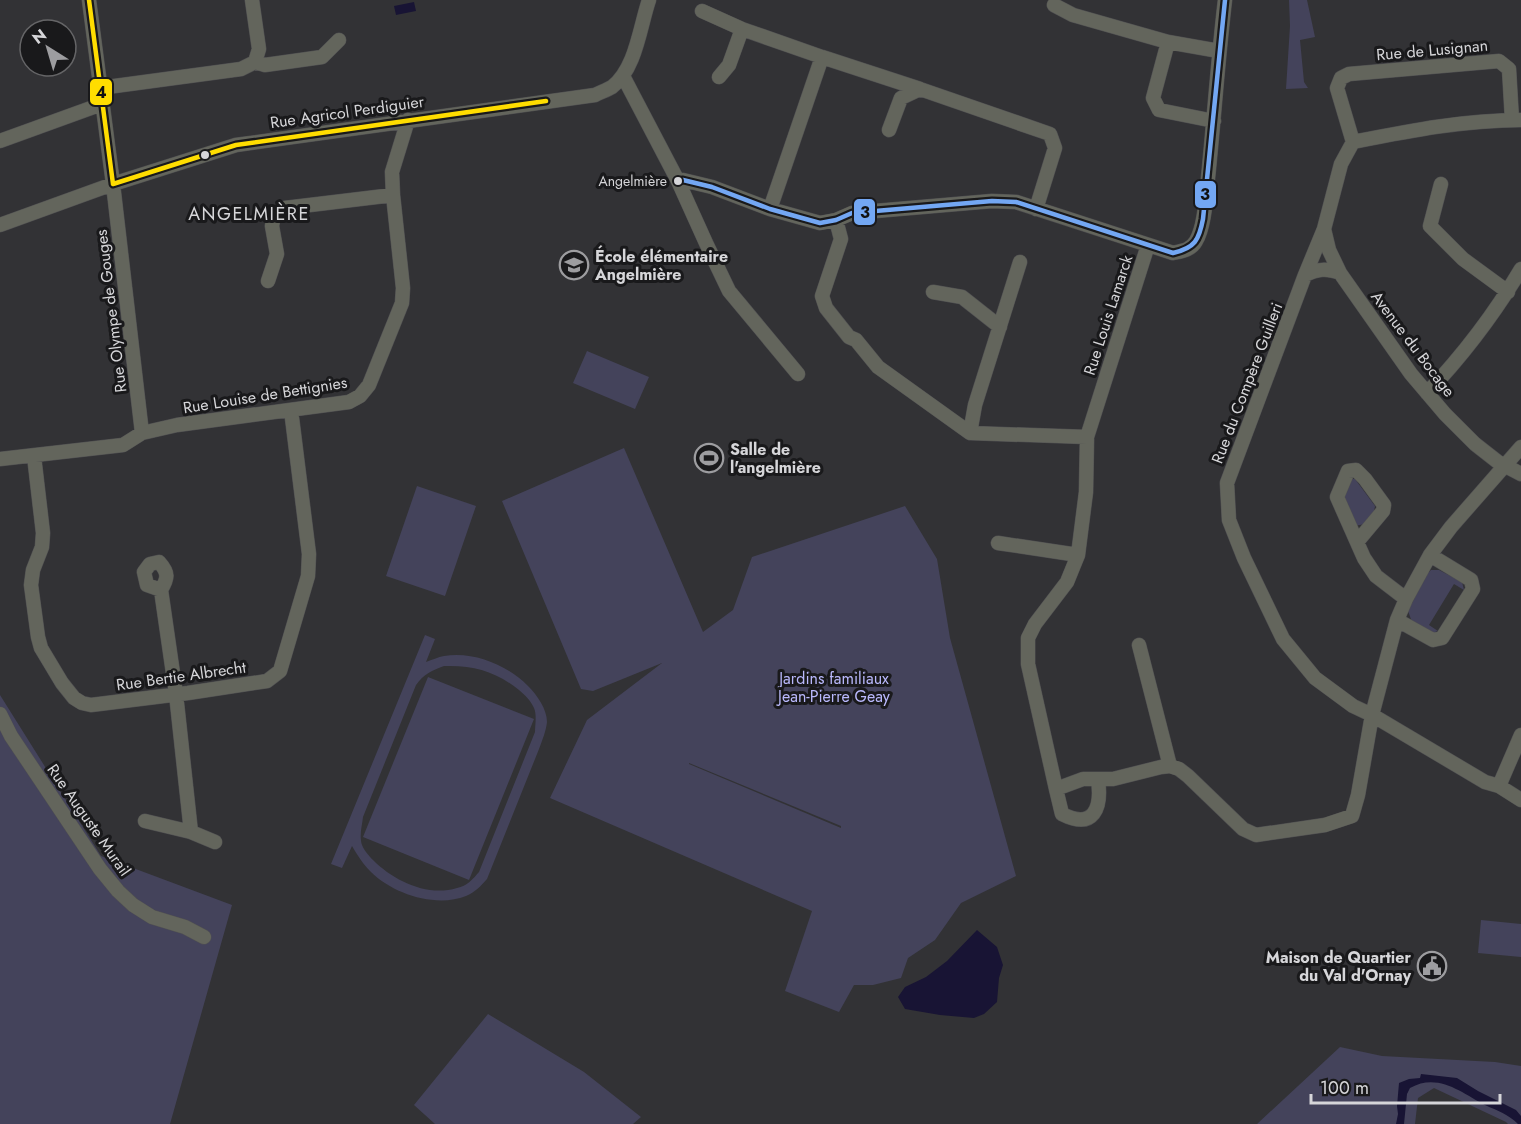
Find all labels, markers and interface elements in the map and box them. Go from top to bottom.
north arrow [18,18,78,78]
text: N [27,23,51,49]
street label: Rue de Lusignan [1375,34,1489,66]
line badge: 4 [89,78,113,106]
text: 4 [95,81,107,104]
street label: Rue Agricol Perdiguier [269,90,426,134]
unlabelled marker [199,149,211,161]
place label: Angelmière [598,171,667,191]
marker: Angelmière [672,175,684,187]
line badge: 3 [1194,180,1217,209]
text: 3 [1200,183,1210,206]
line badge: 3 [853,198,876,226]
district label: ANGELMIÈRE [188,201,310,227]
text: 3 [860,201,870,224]
street label: Rue Olympe de Gouges [90,228,132,394]
place label: École élémentaire Angelmière [594,245,728,286]
school or university icon: École élémentaire Angelmière [558,249,590,281]
street label: Rue Louis Lamarck [1078,251,1139,378]
street label: Avenue du Bocage [1365,286,1461,402]
street label: Rue du Compère Guilleri [1206,299,1288,467]
street label: Rue Louise de Bettignies [181,371,349,419]
place label: Salle de l'angelmière [730,438,821,479]
sports icon: Salle de l'angelmière [693,442,725,474]
street label: Rue Bertie Albrecht [115,655,248,696]
park label: Jardins familiaux Jean-Pierre Geay [776,667,891,708]
street label: Rue Auguste Murail [42,759,136,881]
place label: Maison de Quartier du Val d'Ornay [1266,946,1412,987]
public building icon: Maison de Quartier du Val d'Ornay [1416,950,1448,982]
scale bar [1311,1067,1500,1105]
text: 100 m [1320,1075,1369,1101]

